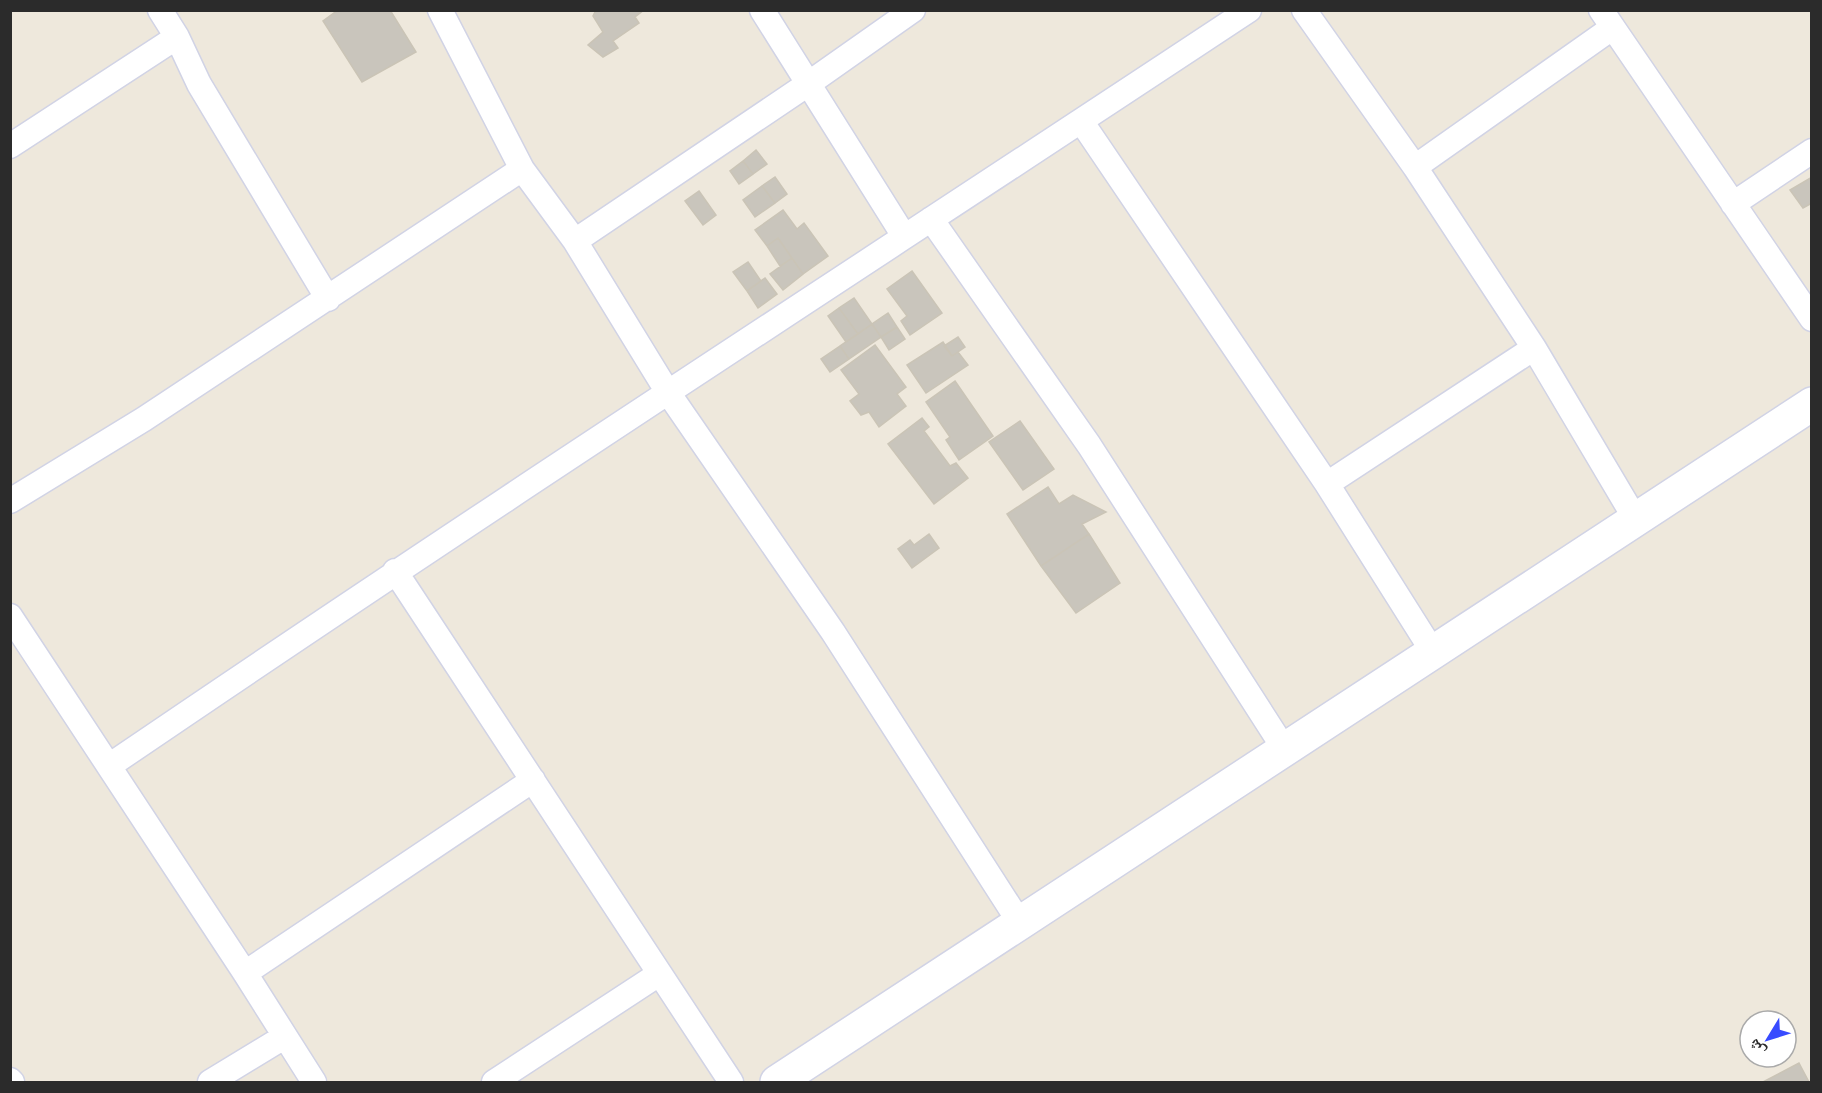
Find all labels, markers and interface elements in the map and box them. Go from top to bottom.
north arrow [1738,1009,1798,1069]
text: ش [1743,1035,1769,1061]

